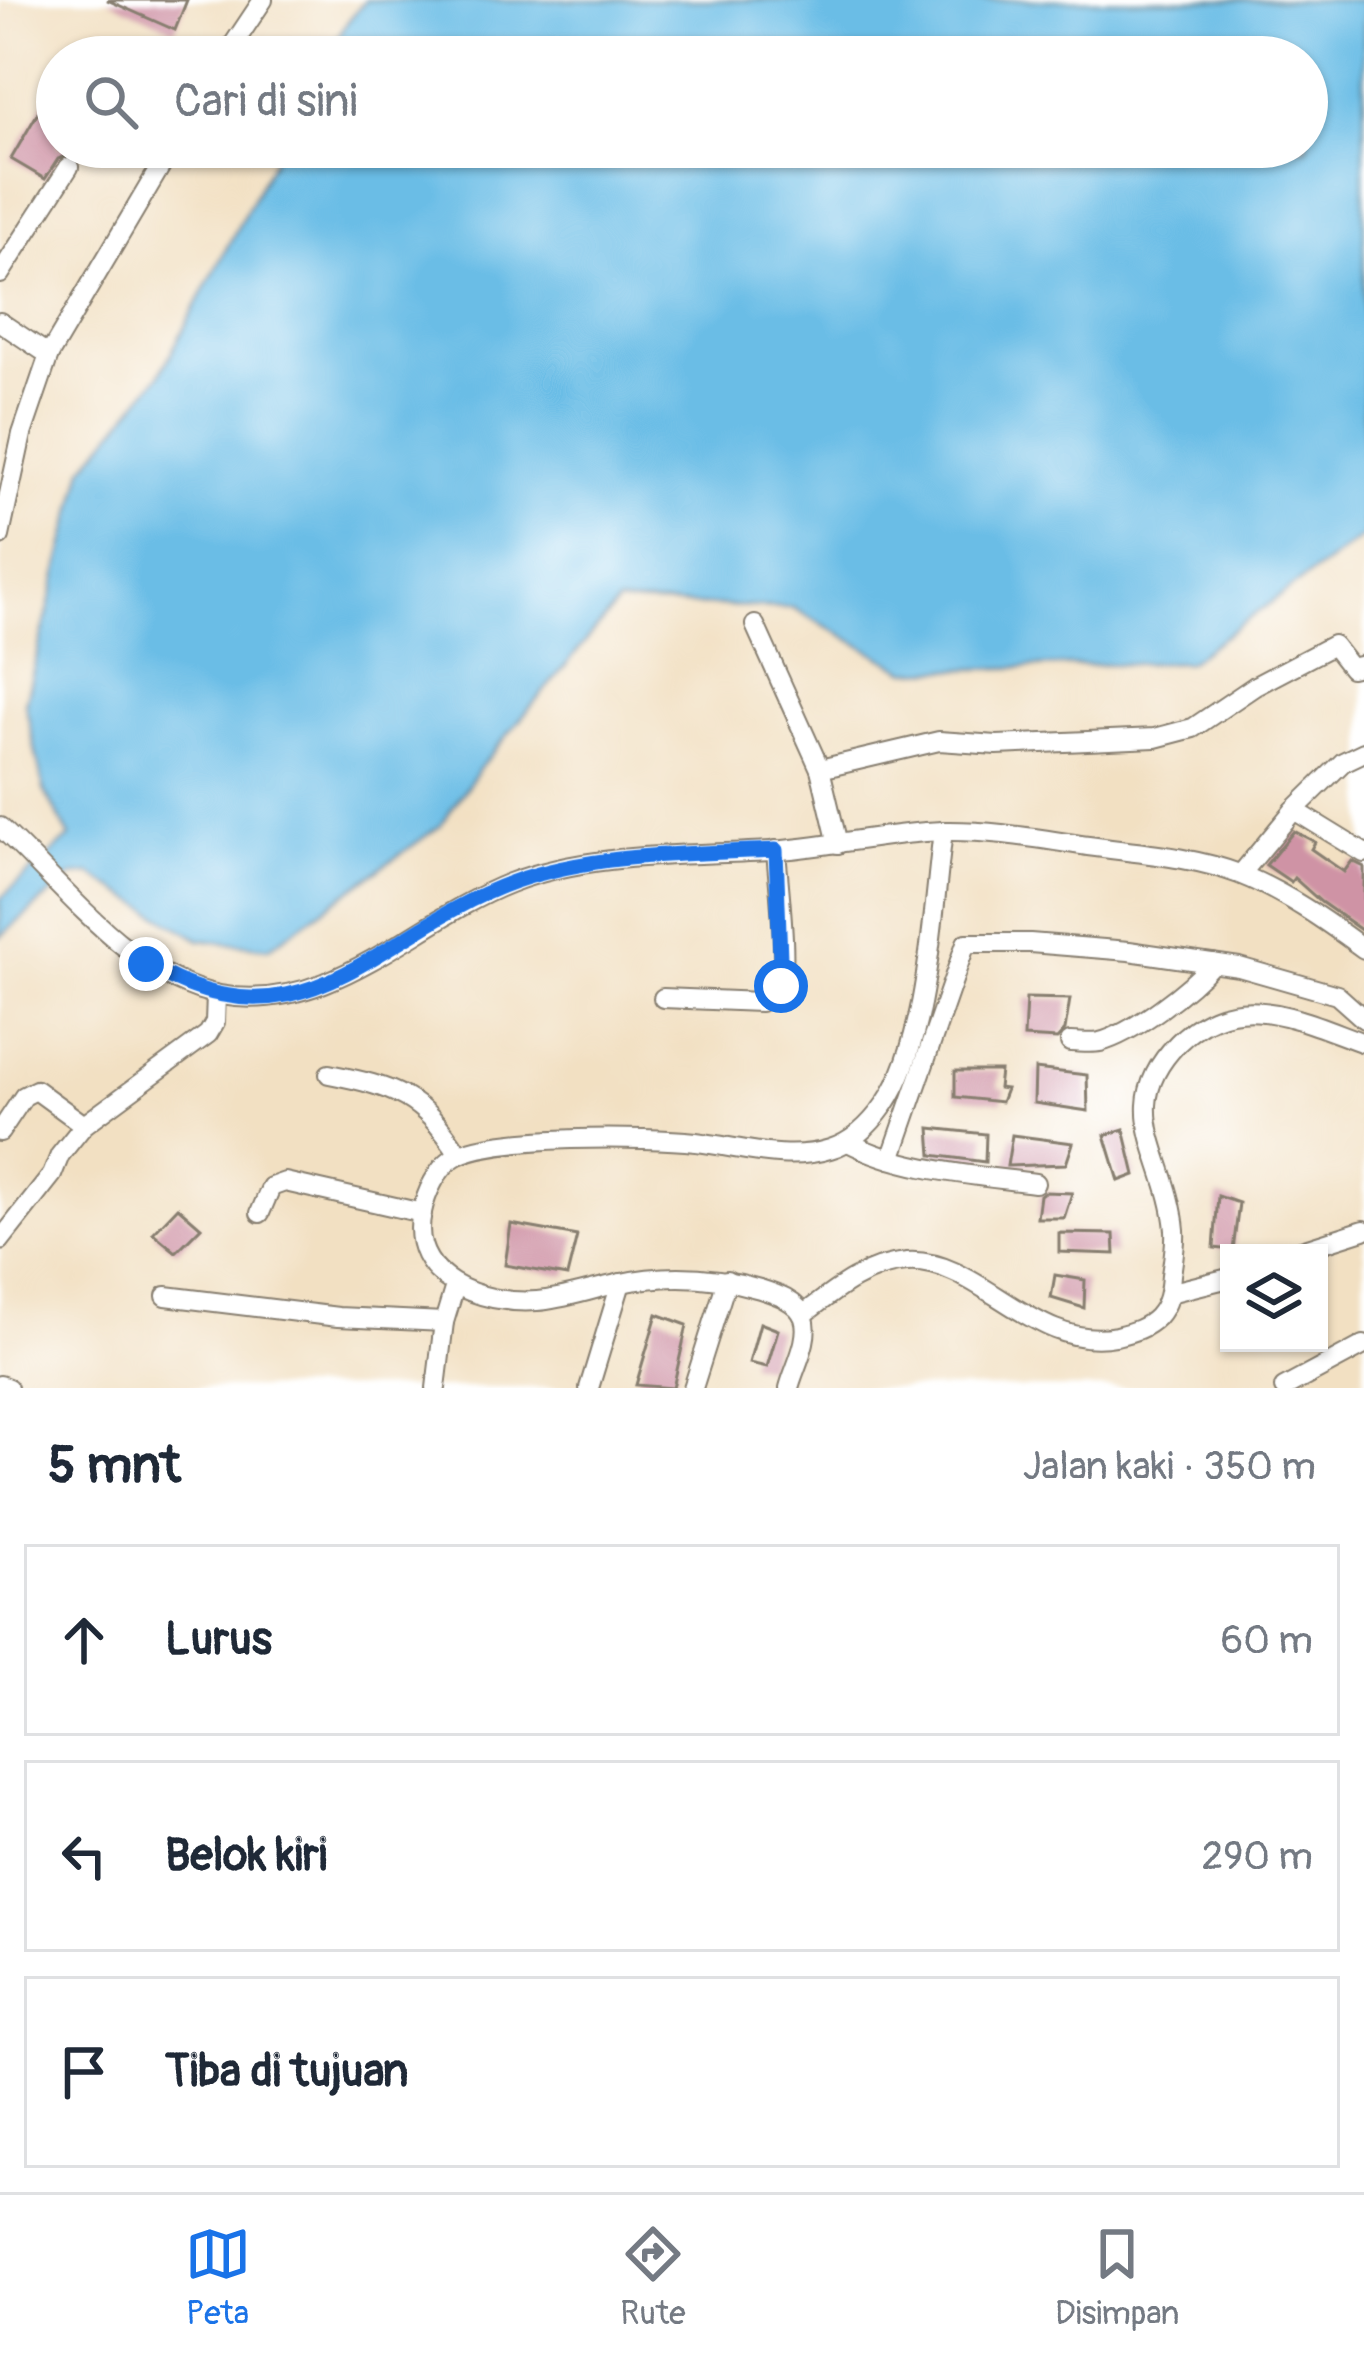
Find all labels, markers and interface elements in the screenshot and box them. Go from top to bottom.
search box [36,36,1328,168]
icon: search [78,69,144,135]
text: Cari di sini [174,74,358,130]
route end [119,937,173,991]
route start [754,959,808,1013]
map controls [1220,1244,1328,1352]
button: layers [1220,1244,1328,1352]
text: 5 mnt [48,1434,181,1498]
text: Jalan kaki · 350 m [1023,1442,1316,1491]
icon: ahead [51,1607,117,1673]
text: Lurus [165,1612,272,1668]
text: 60 m [1221,1616,1313,1665]
icon: left [51,1823,117,1889]
text: Belok kiri [165,1828,327,1884]
text: 290 m [1201,1832,1313,1881]
icon: arrive [51,2039,117,2105]
text: Tiba di tujuan [165,2044,409,2100]
tab: Peta [185,2221,251,2334]
tab: Rute [620,2221,686,2334]
tab: Disimpan [1055,2221,1179,2334]

